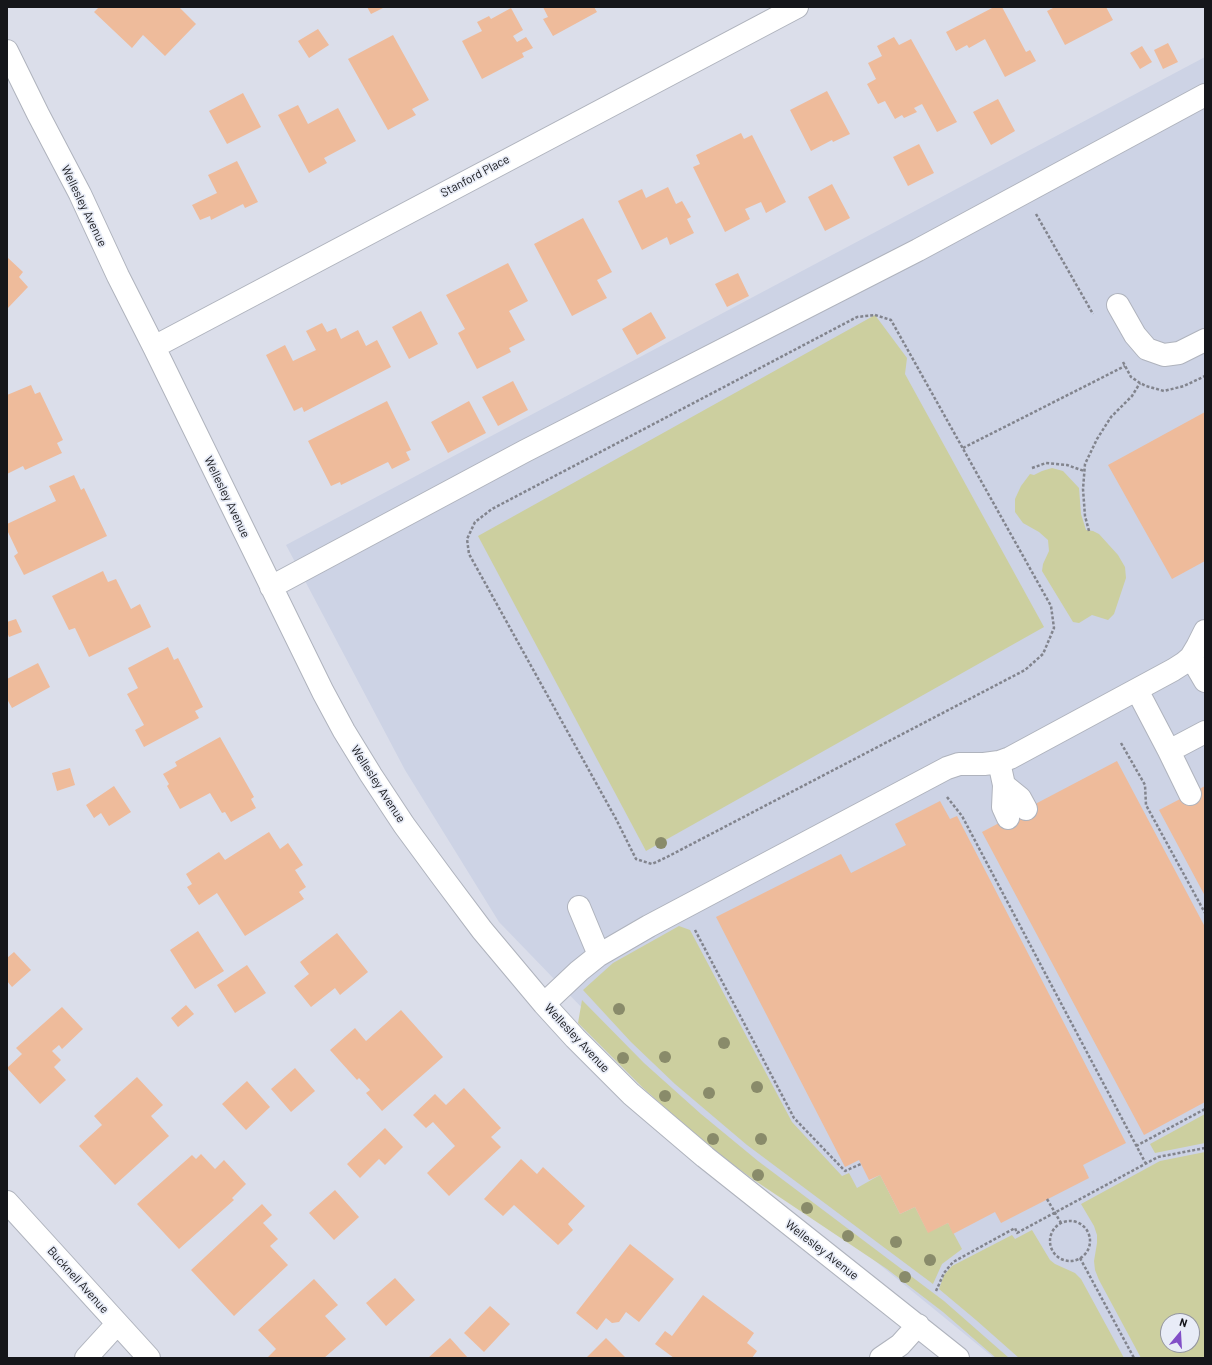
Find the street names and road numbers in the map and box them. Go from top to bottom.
street label: Stanford Place [438,152,512,200]
street label: Wellesley Avenue [58,163,110,249]
street label: Wellesley Avenue [201,454,253,540]
street label: Wellesley Avenue [348,743,408,825]
street label: Wellesley Avenue [541,1001,613,1075]
street label: Wellesley Avenue [783,1217,861,1283]
street label: Bucknell Avenue [44,1244,112,1316]

